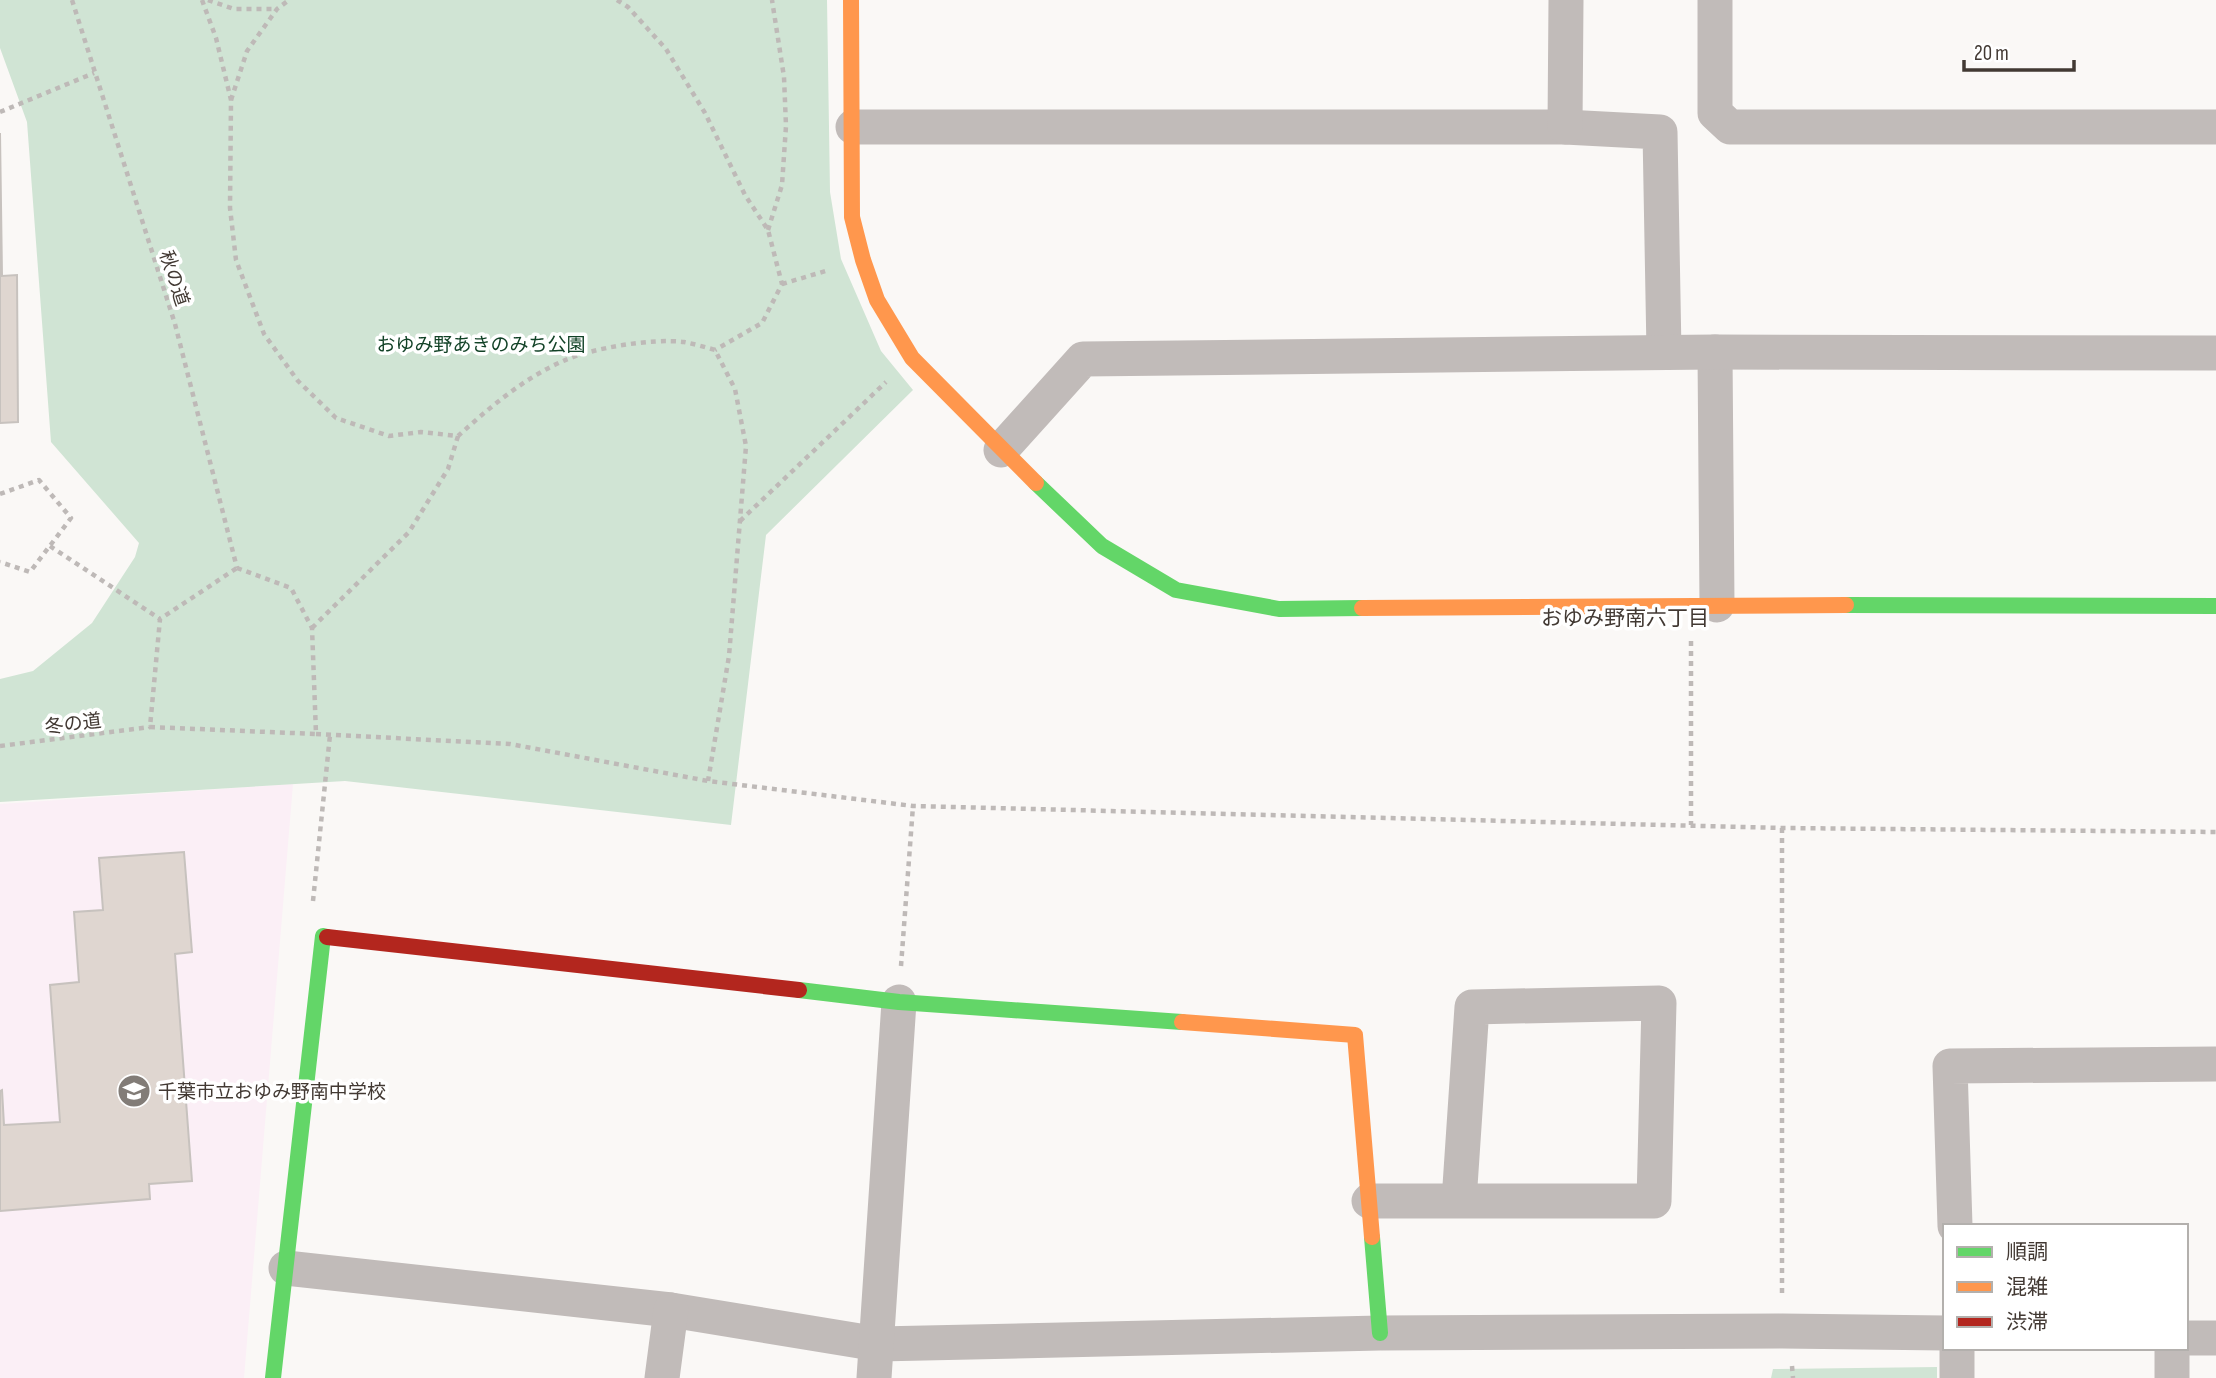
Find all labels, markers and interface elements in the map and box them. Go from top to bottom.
scale bar [1964,28,2074,72]
text: 20 m [1974,41,2009,66]
street label: 秋の道 [154,248,193,309]
park label: おゆみ野あきのみち公園 [376,334,586,357]
district label: おゆみ野南六丁目 [1541,606,1709,631]
street label: 冬の道 [43,710,103,739]
school or university icon: 千葉市立おゆみ野南中学校 [115,1072,153,1110]
place label: 千葉市立おゆみ野南中学校 [158,1081,386,1104]
legend [1943,1224,2188,1350]
text: 順調 [2006,1240,2048,1265]
text: 混雑 [2006,1275,2048,1300]
text: 渋滞 [2006,1310,2048,1335]

